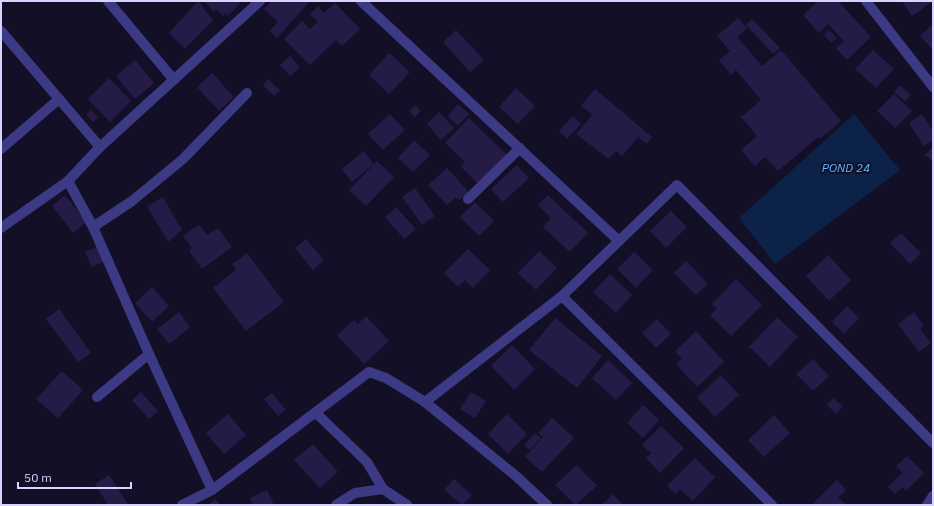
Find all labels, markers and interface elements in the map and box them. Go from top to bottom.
water label: POND 24 [822,160,870,175]
scale bar [18,464,131,490]
text: 50 m [24,470,52,485]

